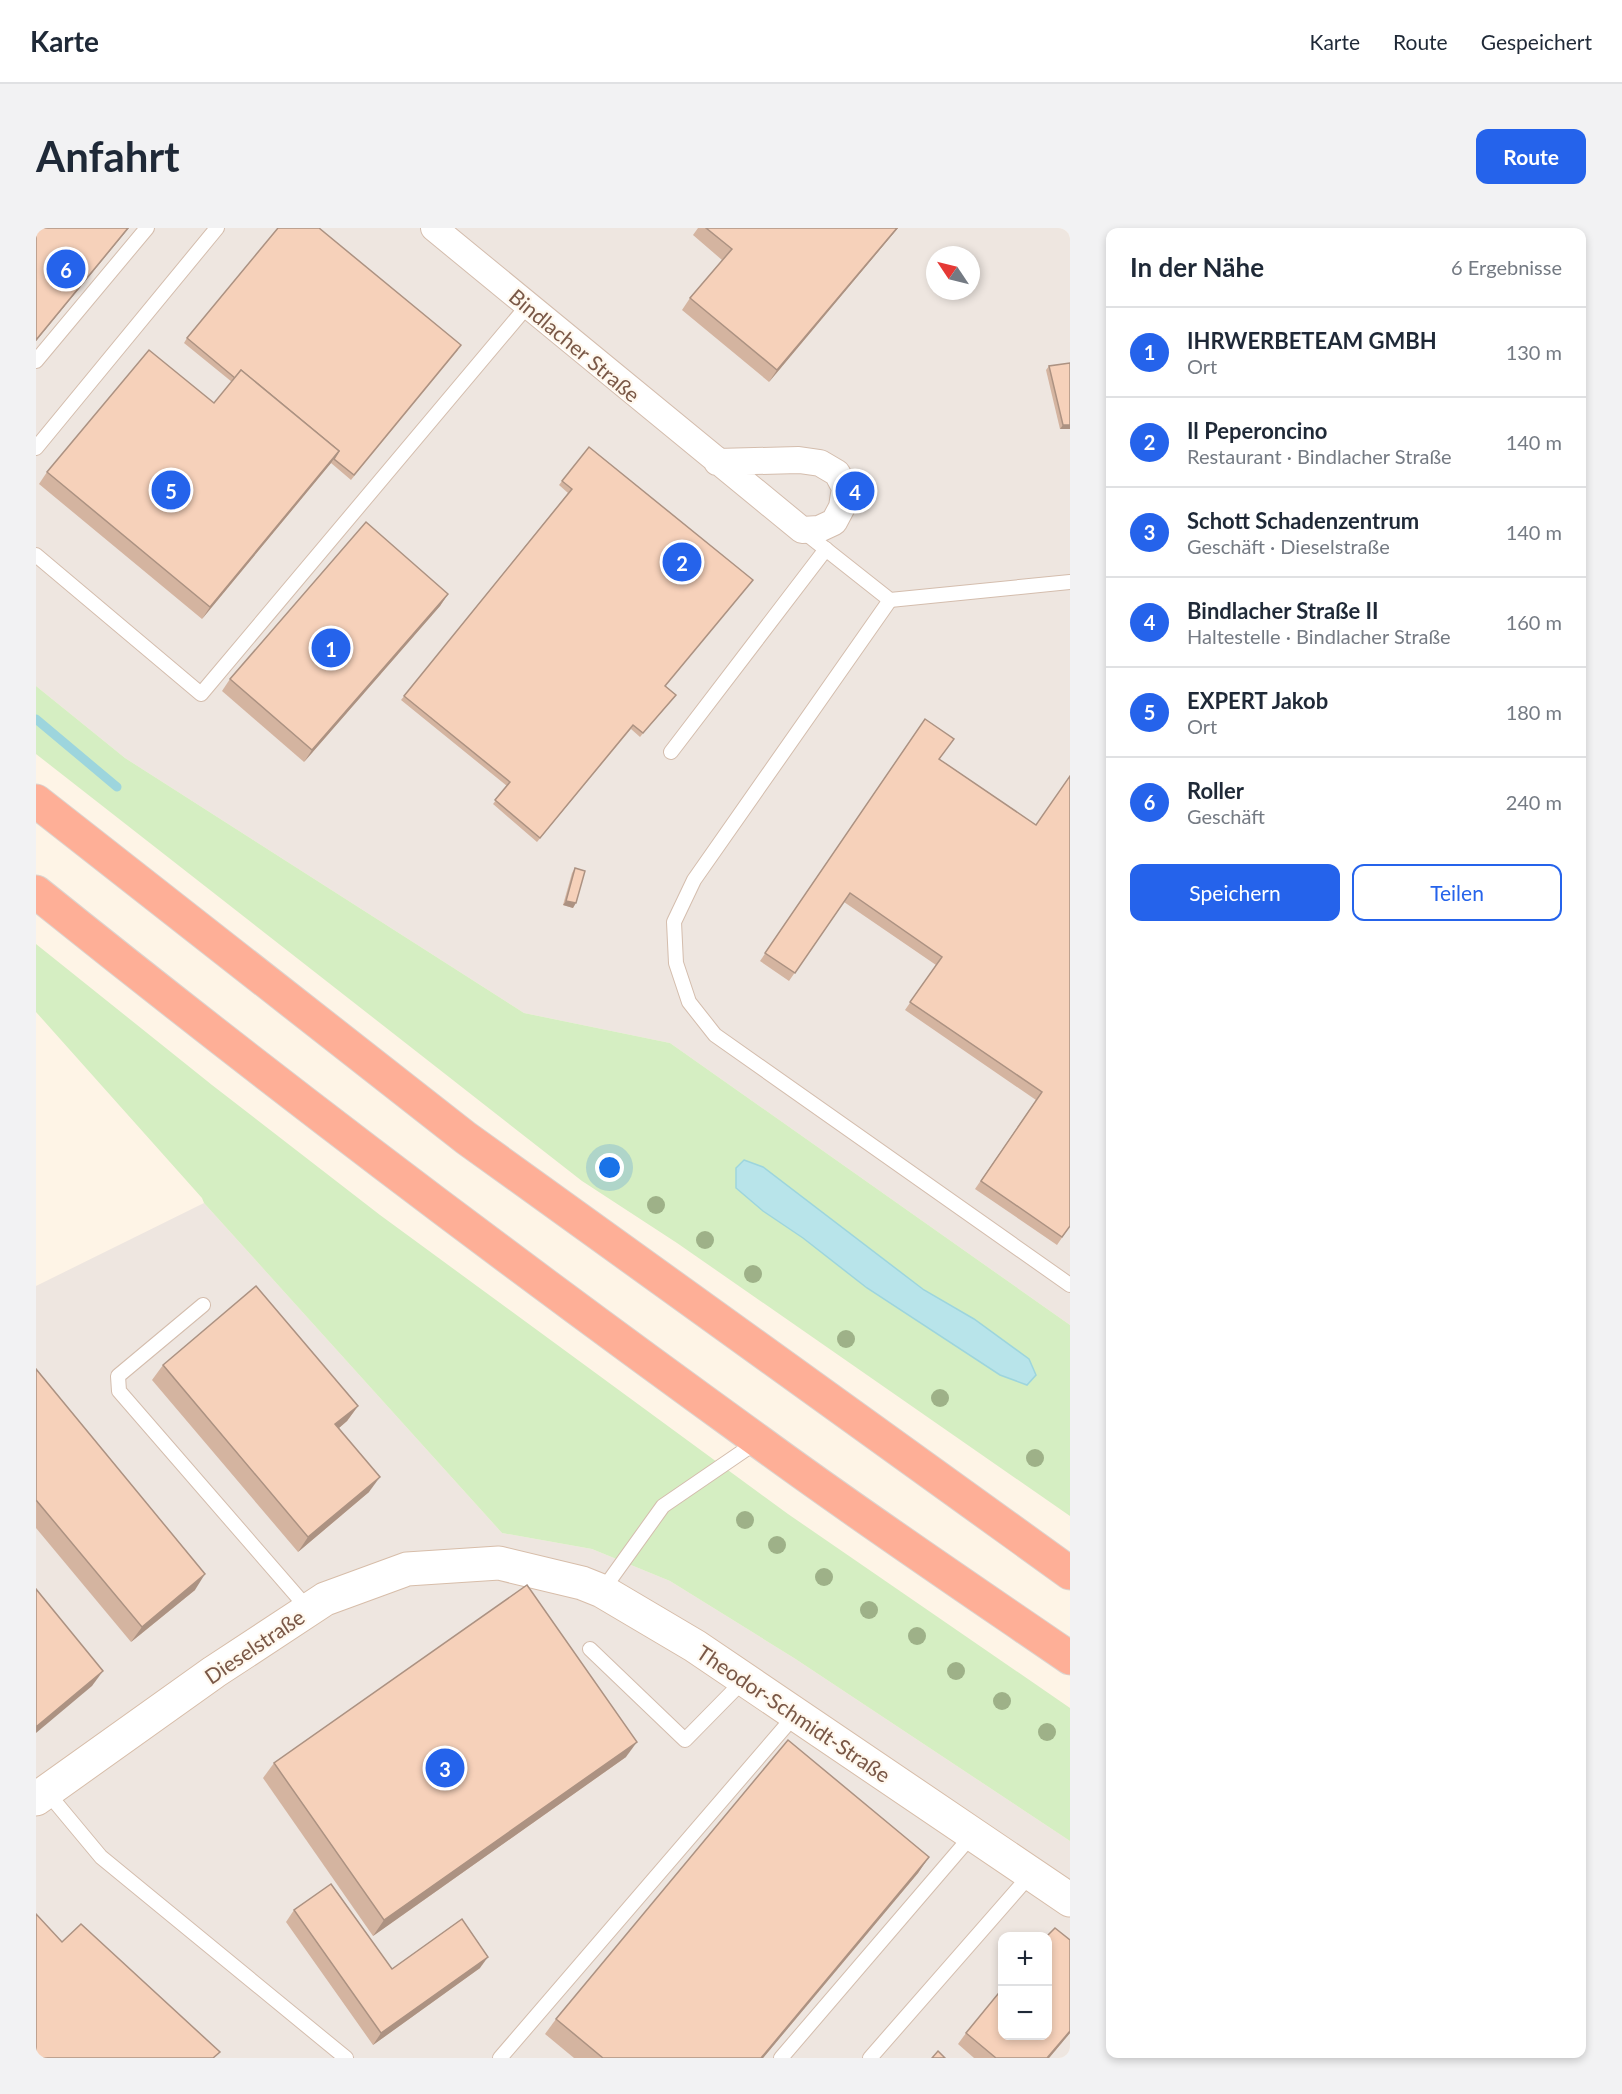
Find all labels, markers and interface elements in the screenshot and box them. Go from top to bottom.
text: Karte [30,24,99,58]
text: Karte [1310,29,1360,54]
text: Route [1393,29,1448,54]
text: Gespeichert [1481,29,1592,54]
button: Route [1476,129,1586,184]
text: Anfahrt [36,131,180,181]
pin: 6 [46,246,86,291]
north arrow [926,246,980,300]
text: In der Nähe [1130,251,1264,283]
text: 6 Ergebnisse [1451,255,1562,279]
street label: Bindlacher Straße [505,283,645,407]
text: IHRWERBETEAM GMBH [1187,327,1437,354]
text: 1 [1144,340,1155,364]
text: 130 m [1506,340,1562,364]
text: Ort [1187,354,1217,378]
text: Il Peperoncino [1187,417,1327,444]
text: 2 [1144,430,1155,454]
text: 140 m [1506,430,1562,454]
text: Restaurant · Bindlacher Straße [1187,444,1452,468]
pin: 5 [152,468,190,512]
pin: 4 [836,468,874,514]
text: Schott Schadenzentrum [1187,507,1419,534]
text: 3 [1144,520,1155,544]
text: 140 m [1506,520,1562,544]
text: Geschäft · Dieselstraße [1187,534,1390,558]
pin: 2 [662,540,702,584]
text: Bindlacher Straße II [1187,597,1379,624]
text: 4 [1144,610,1155,634]
text: 160 m [1506,610,1562,634]
text: Haltestelle · Bindlacher Straße [1187,624,1451,648]
pin: 1 [312,626,350,670]
text: EXPERT Jakob [1187,687,1328,714]
text: 5 [1144,700,1155,724]
text: 180 m [1506,700,1562,724]
text: Ort [1187,714,1217,738]
text: Roller [1187,777,1244,804]
text: 6 [1144,790,1155,814]
text: 240 m [1506,790,1562,814]
text: Geschäft [1187,804,1265,828]
button: Speichern [1130,864,1340,921]
button: Teilen [1352,864,1562,921]
your location [595,1153,624,1182]
street label: Dieselstraße [199,1604,309,1688]
street label: Theodor-Schmidt-Straße [693,1639,895,1787]
pin: 3 [426,1746,464,1790]
map controls [998,1932,1052,2040]
button: + [998,1932,1052,1986]
button: − [998,1986,1052,2040]

